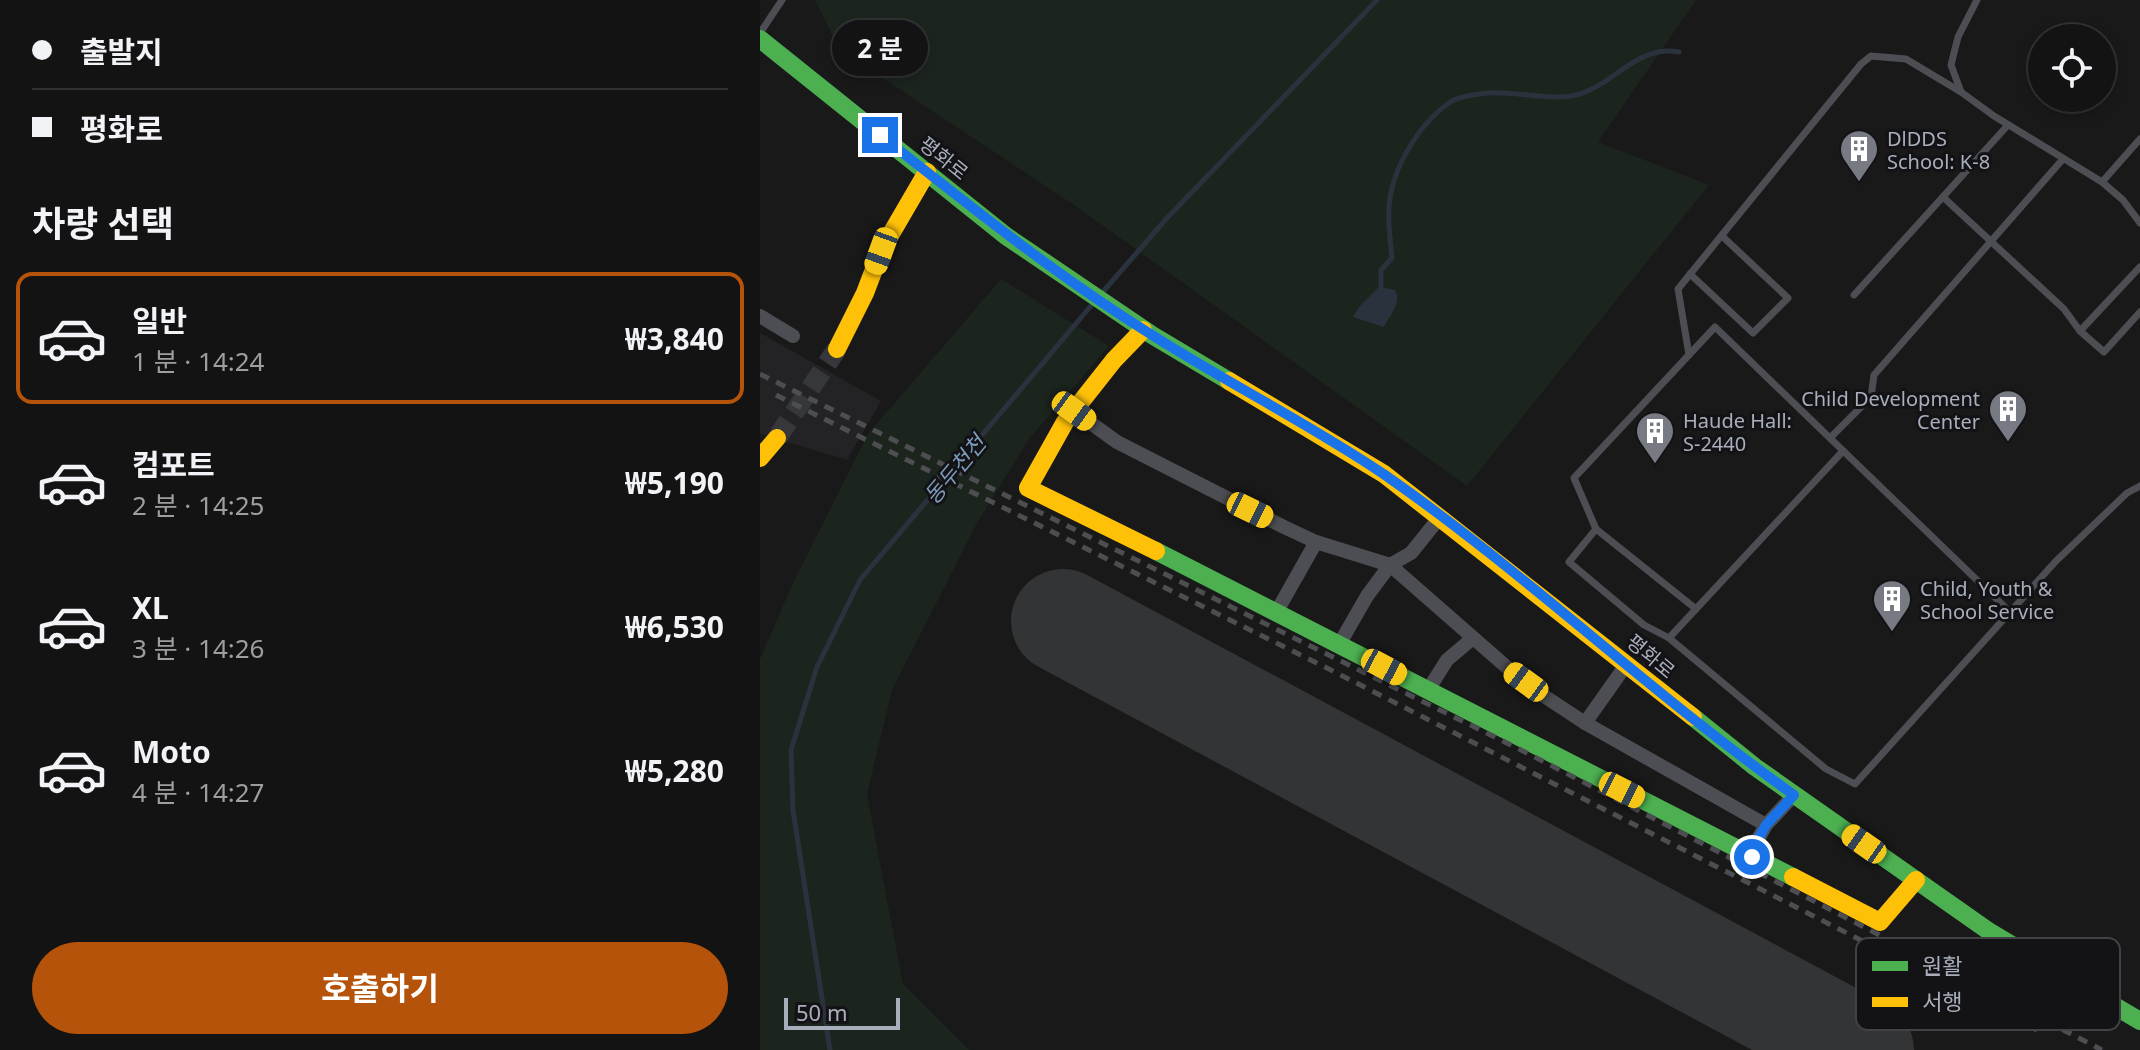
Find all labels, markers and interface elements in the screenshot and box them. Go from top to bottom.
callout: 2 분 [832,19,928,75]
map controls [2028,24,2116,112]
button: locate [2028,24,2116,112]
text: 2 분 [857,30,903,66]
text: 출발지 [80,31,163,72]
text: 평화로 [80,108,163,149]
route end [862,117,898,153]
place label: DlDDS School: K-8 [1887,125,1990,175]
building icon: DlDDS School: K-8 [1838,128,1880,183]
street label: 평화로 [914,130,974,186]
text: 차량 선택 [32,199,174,248]
car [862,224,900,278]
text: 일반 [132,300,187,341]
icon: car [36,302,108,374]
text: ₩3,840 [625,318,724,359]
text: 1 분 · 14:24 [132,343,265,379]
place label: Child Development Center [1801,385,1980,435]
car [1048,387,1100,435]
building icon: Child Development Center [1987,388,2029,443]
place label: Haude Hall: S-2440 [1683,407,1792,457]
building icon: Haude Hall: S-2440 [1634,410,1676,465]
water label: 동두천천 [916,426,993,510]
text: 컴포트 [132,444,215,485]
icon: car [36,446,108,518]
text: ₩5,190 [625,462,724,503]
text: 2 분 · 14:25 [132,487,265,523]
car [1223,489,1277,531]
place label: Child, Youth & School Service [1920,575,2054,625]
building icon: Child, Youth & School Service [1871,578,1913,633]
text: XL [132,587,169,628]
icon: car [36,590,108,662]
text: ₩6,530 [625,606,724,647]
street label: 평화로 [1621,628,1681,684]
text: 3 분 · 14:26 [132,630,265,666]
car [1357,645,1411,689]
car [1500,658,1552,706]
text: Moto [132,731,211,772]
icon: car [36,734,108,806]
text: ₩5,280 [625,750,724,791]
car [1595,768,1649,812]
text: 4 분 · 14:27 [132,774,265,810]
car [1837,820,1891,868]
route start [1734,839,1770,875]
legend [1856,938,2120,1030]
button: 호출하기 [32,942,728,1034]
text: 원활 [1922,950,1962,980]
text: 서행 [1922,986,1962,1016]
scale bar [784,994,900,1030]
text: 50 m [796,997,847,1027]

